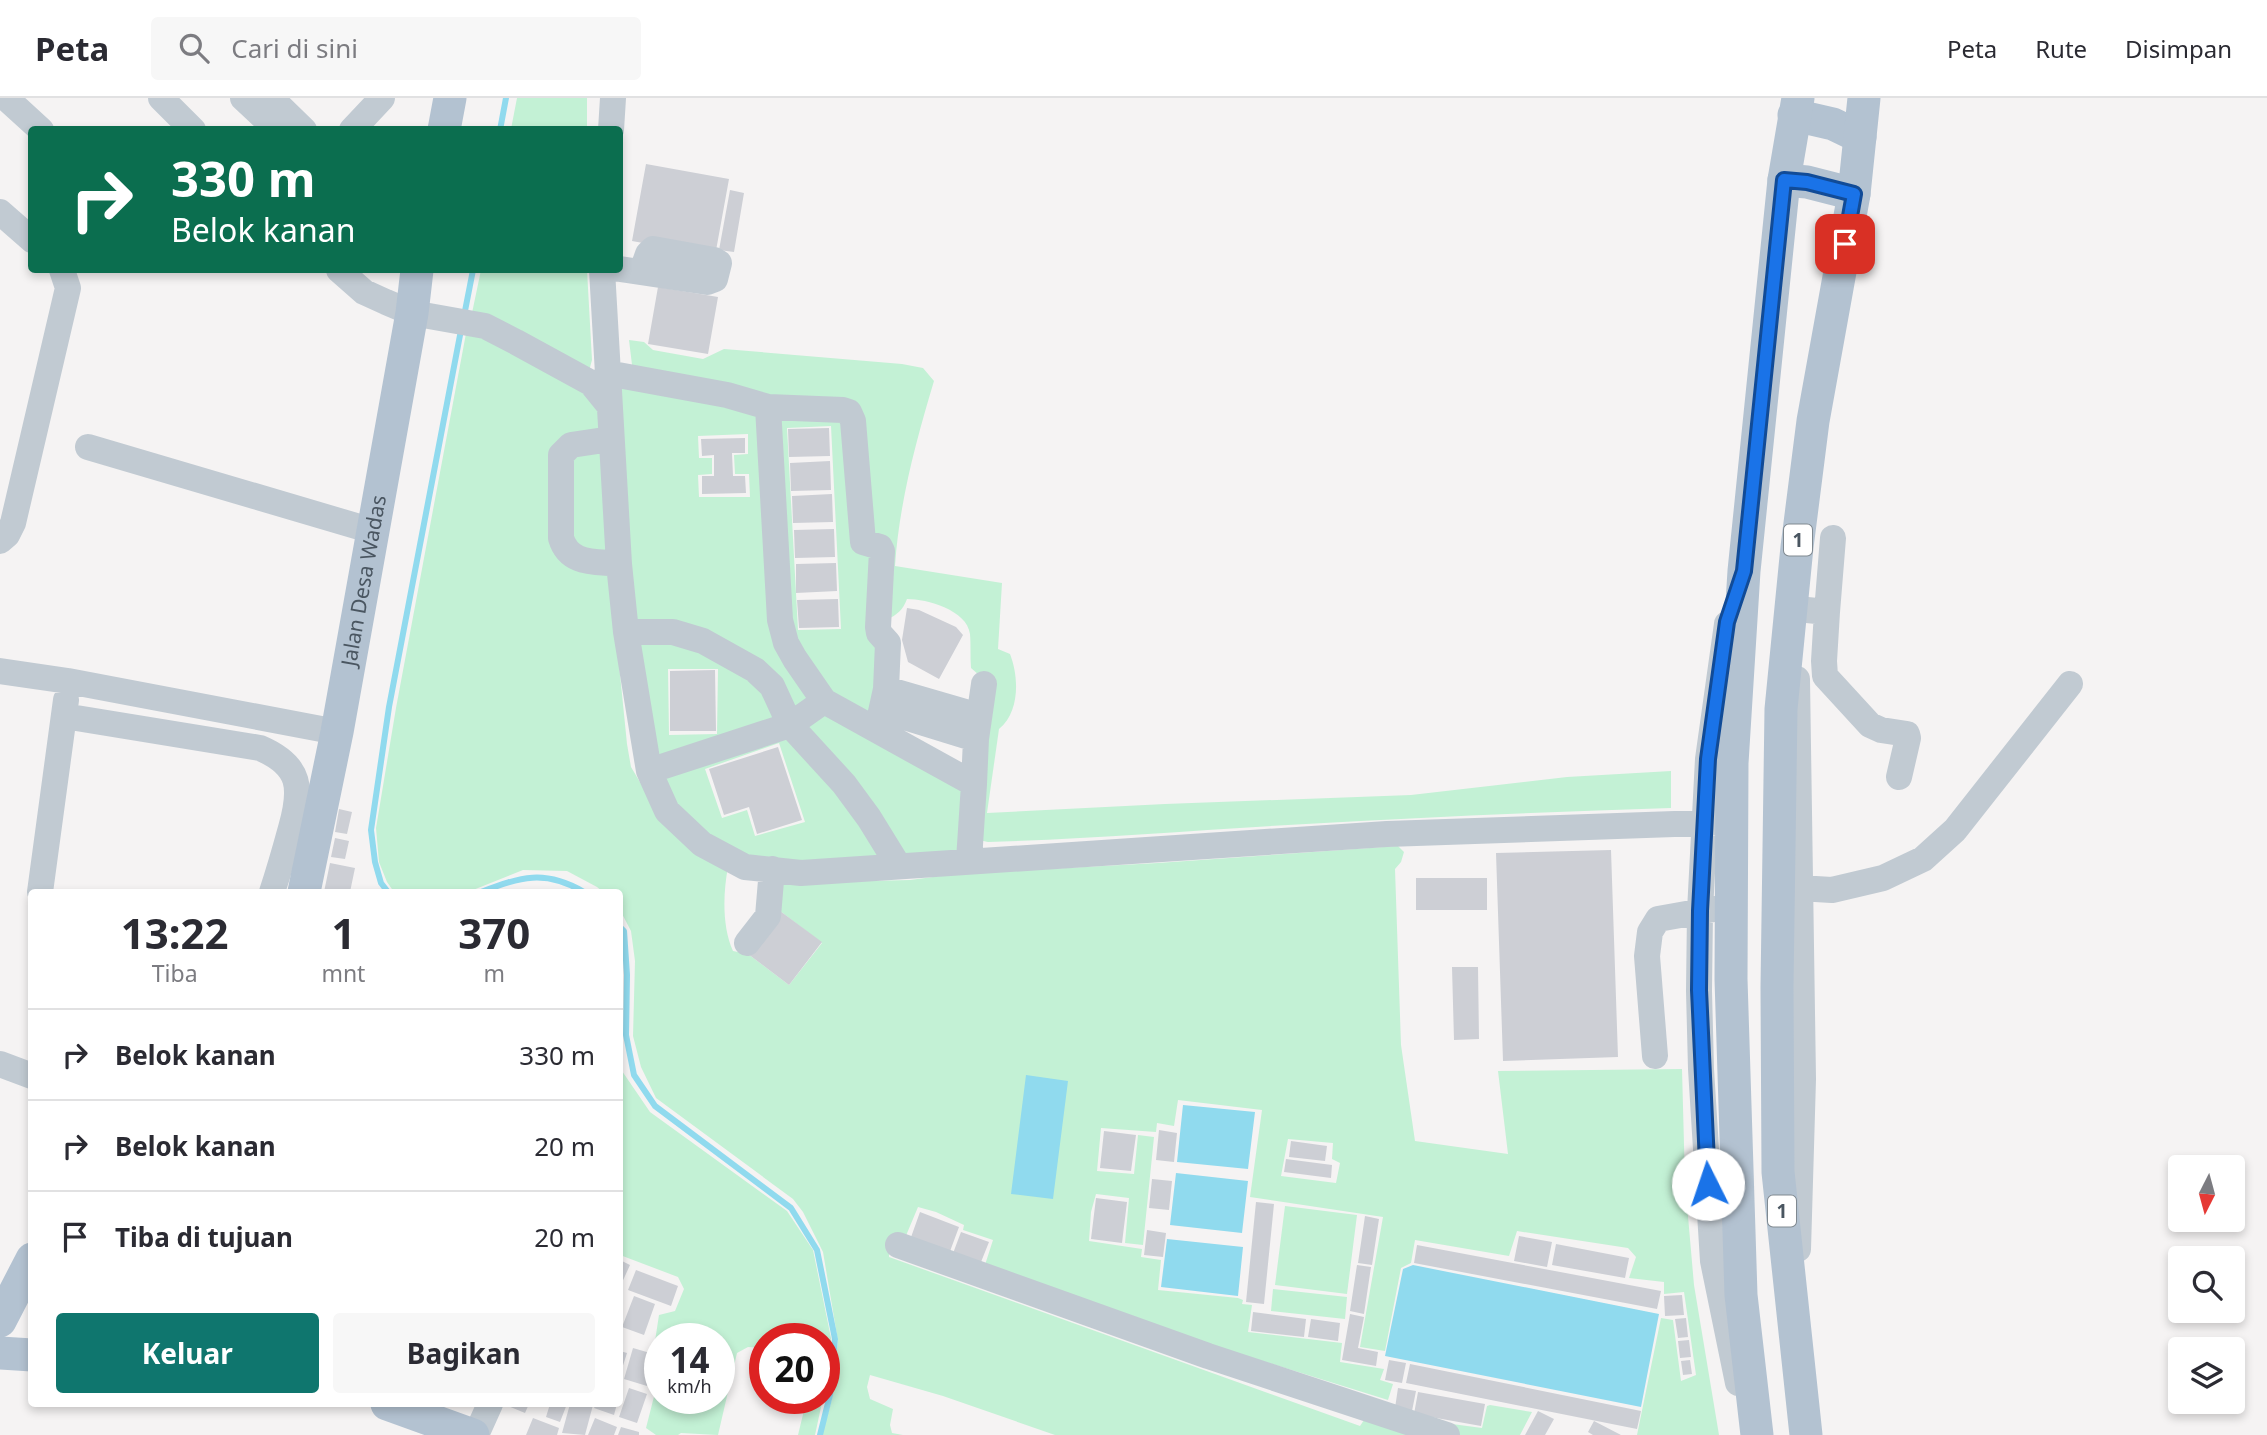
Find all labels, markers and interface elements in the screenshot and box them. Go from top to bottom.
search box [151,17,641,80]
text: Peta [35,26,109,71]
icon: search [175,29,213,67]
text: Cari di sini [231,30,358,66]
text: Peta [1947,32,1997,65]
text: Rute [2035,32,2087,65]
text: Disimpan [2125,32,2232,65]
text: 330 m [171,145,316,211]
icon: right [56,154,147,245]
text: Belok kanan [171,208,355,251]
pin [1815,214,1875,274]
icon: arrive [1826,225,1864,263]
street label: Jalan Desa Wadas [334,493,392,670]
road number: 1 [1784,524,1812,556]
text: 13:22 [121,904,229,961]
text: 1 [331,904,355,961]
text: 370 [458,904,530,961]
text: Tiba [152,957,198,989]
text: mnt [321,957,365,989]
text: m [483,957,505,989]
icon: right [56,1036,94,1074]
text: Belok kanan [115,1037,276,1073]
text: 330 m [519,1037,595,1073]
icon: right [56,1127,94,1165]
text: Belok kanan [115,1128,276,1164]
text: 20 m [534,1128,595,1164]
position arrow [1671,1147,1745,1221]
north arrow [2168,1155,2245,1232]
map controls [2168,1155,2245,1414]
road number: 1 [1768,1196,1796,1226]
icon: arrive [56,1218,94,1256]
text: Tiba di tujuan [115,1219,293,1255]
text: 20 m [534,1219,595,1255]
button: search [2168,1246,2245,1323]
button: Keluar [56,1313,319,1393]
button: Bagikan [333,1313,595,1393]
speed limit sign: 20 [749,1323,840,1414]
text: 14 [669,1336,710,1383]
button: layers [2168,1337,2245,1414]
text: km/h [667,1374,712,1398]

